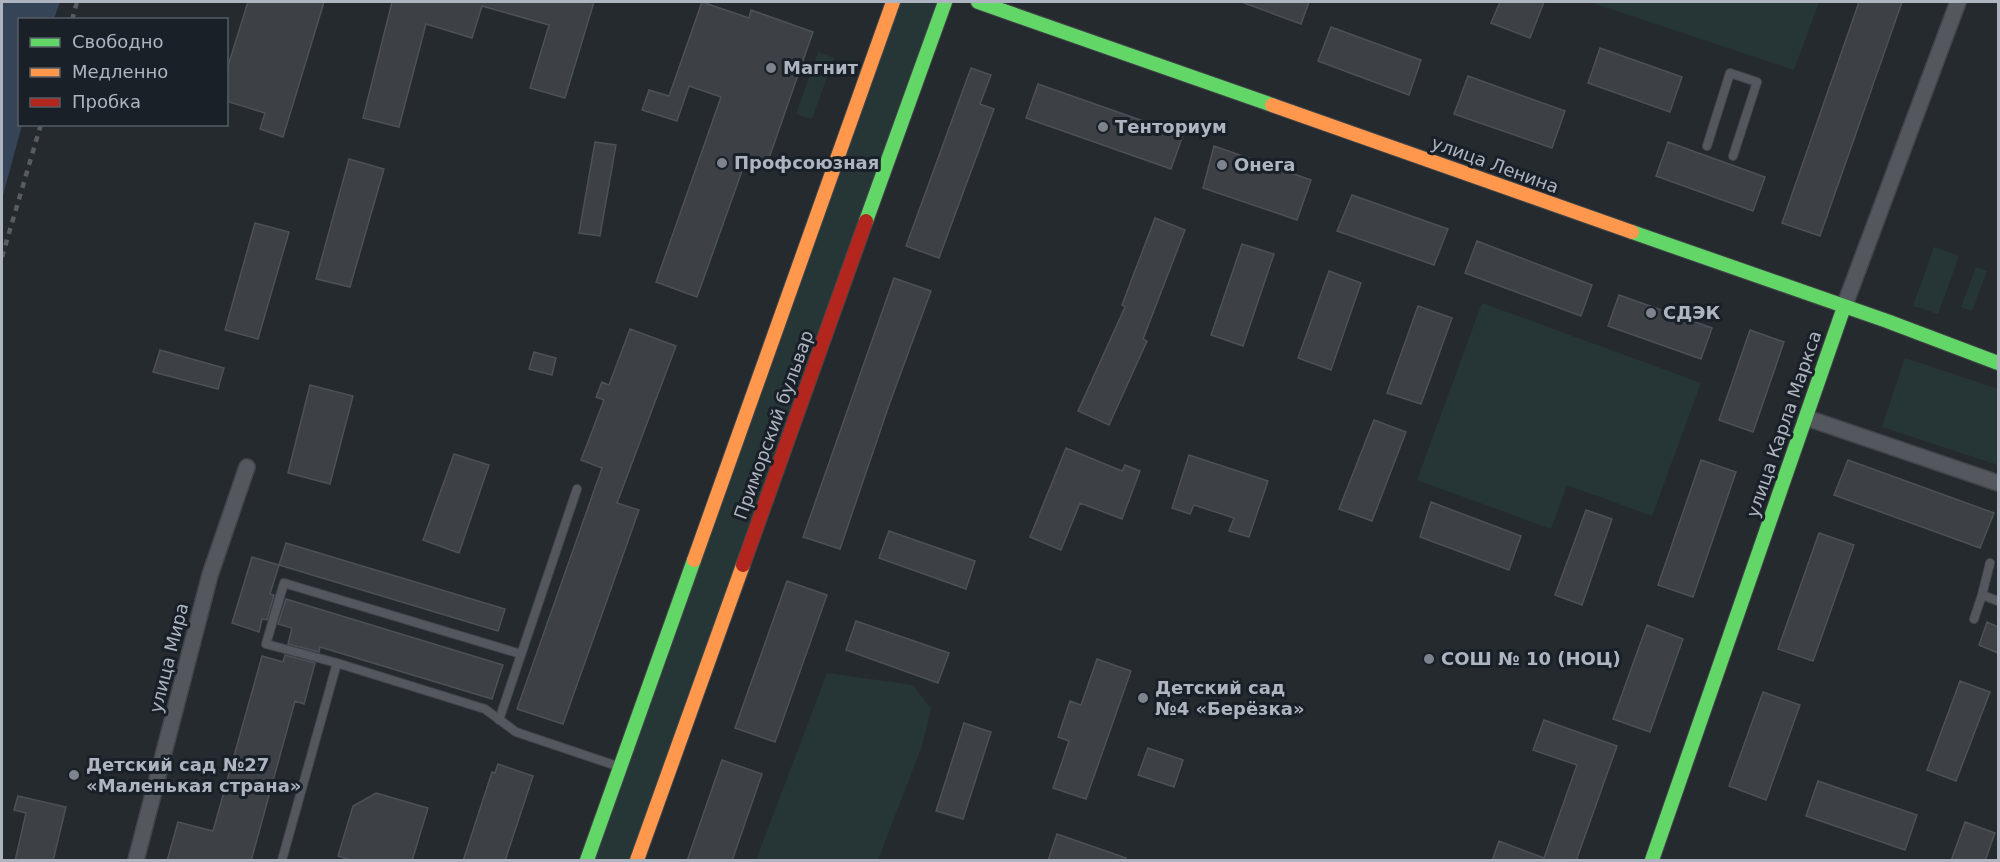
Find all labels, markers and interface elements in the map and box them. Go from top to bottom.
legend [18,18,228,126]
text: Свободно [72,31,164,52]
place label: Магнит [783,57,859,78]
text: Медленно [72,61,168,82]
marker: Магнит [764,61,778,75]
text: Пробка [72,91,141,112]
place label: Тенториум [1115,116,1227,137]
marker: Тенториум [1096,120,1110,134]
street label: улица Ленина [1429,132,1562,197]
place label: Профсоюзная [734,152,879,173]
place label: Онега [1234,154,1296,175]
marker: Профсоюзная [715,156,729,170]
marker: Онега [1215,158,1229,172]
place label: СДЭК [1663,302,1720,323]
marker: СДЭК [1644,306,1658,320]
street label: Приморский бульвар [730,328,818,522]
street label: улица Карла Маркса [1742,328,1825,520]
street label: улица Мира [145,601,192,715]
place label: СОШ № 10 (НОЦ) [1441,648,1621,669]
marker: СОШ № 10 (НОЦ) [1422,652,1436,666]
place label: Детский сад №4 «Берёзка» [1155,677,1305,719]
marker: Детский сад №4 «Берёзка» [1136,691,1150,705]
place label: Детский сад №27 «Маленькая страна» [86,754,301,796]
marker: Детский сад №27 «Маленькая страна» [67,768,81,782]

